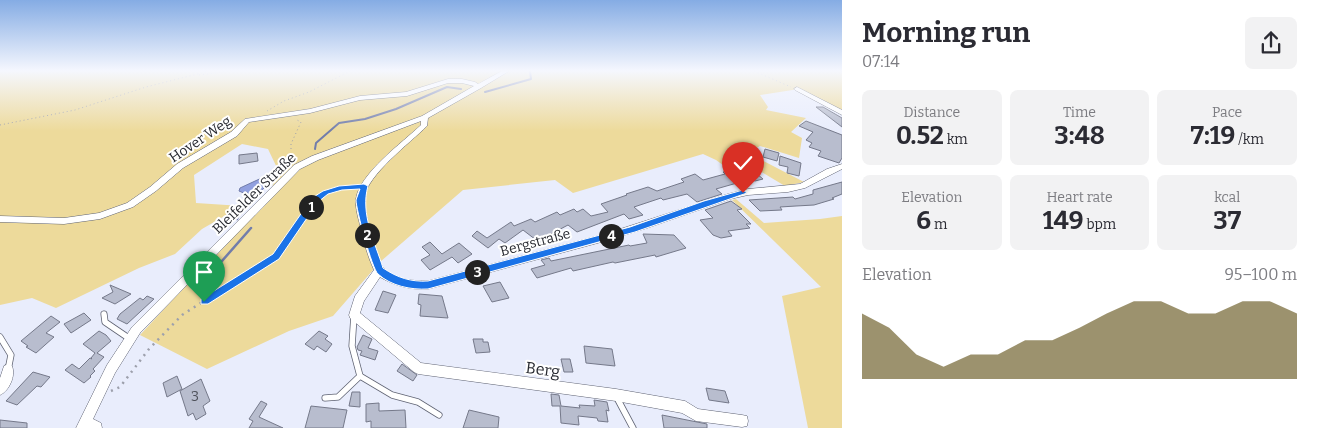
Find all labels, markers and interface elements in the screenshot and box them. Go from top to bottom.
text: Morning run [862,16,1030,49]
button: share [1245,17,1297,69]
text: 07:14 [862,52,900,71]
text: Distance [903,104,960,121]
text: Time [1063,104,1096,121]
text: Pace [1212,104,1242,121]
street label: Hover Weg [166,112,235,166]
text: 0.52 [896,121,944,151]
text: 3:48 [1054,121,1105,151]
text: 7:19 [1191,121,1235,151]
text: km [944,131,968,148]
text: /km [1235,131,1264,148]
pin [722,142,764,193]
street label: Bleifelder Straße [209,149,300,237]
icon: check [729,149,757,177]
text: Elevation [901,189,962,206]
text: Heart rate [1046,189,1113,206]
text: kcal [1214,189,1240,206]
pin: 1 [298,194,324,220]
text: 1 [308,199,315,216]
text: 6 [916,206,931,236]
text: 149 [1043,206,1084,236]
text: 37 [1213,206,1241,236]
text: m [931,216,947,233]
text: bpm [1084,216,1116,233]
pin: 2 [354,222,380,248]
pin: 4 [598,224,624,248]
street label: Bergstraße [498,225,572,260]
text: 2 [364,227,371,244]
text: 4 [607,228,616,245]
pin [183,251,225,302]
icon: arrive [190,258,218,286]
pin: 3 [464,260,490,284]
text: 3 [473,264,482,281]
text: Elevation [862,265,932,284]
text: 95–100 m [1224,265,1297,284]
street label: Berg [525,358,561,381]
house number: 3 [191,388,199,405]

